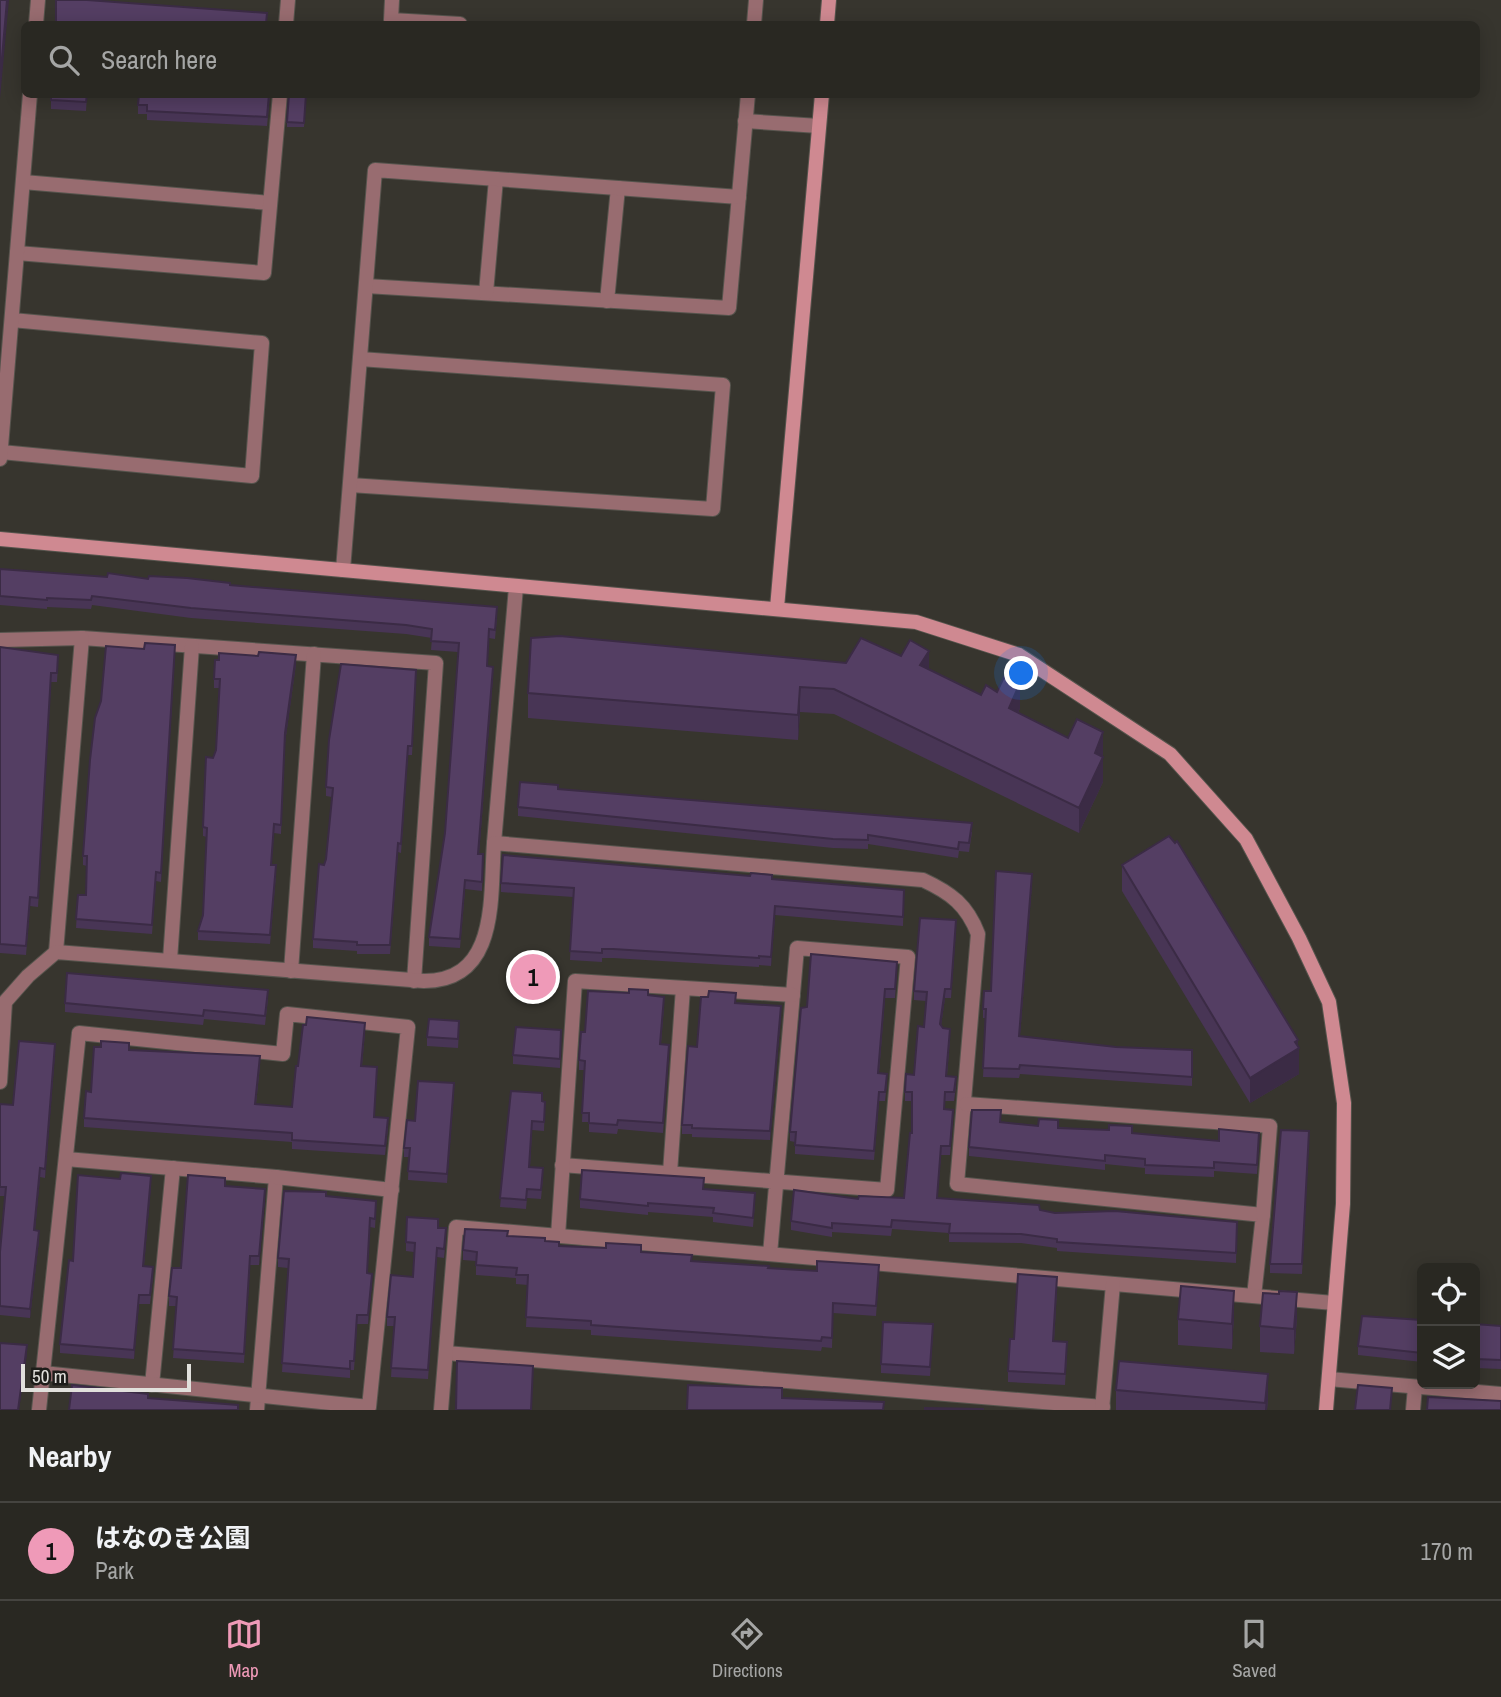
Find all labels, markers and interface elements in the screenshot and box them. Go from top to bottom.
search box [21,21,1480,98]
icon: search [45,41,83,79]
text: Search here [101,42,217,77]
your location [1004,656,1038,690]
pin: 1 [510,951,556,1003]
map controls [1417,1263,1480,1389]
button: locate [1417,1263,1480,1326]
button: layers [1417,1326,1480,1389]
scale bar [21,1361,191,1393]
text: 50 m [32,1363,67,1389]
text: Nearby [28,1436,111,1476]
text: はなのき公園 [95,1520,250,1555]
text: 1 [46,1536,56,1567]
text: 170 m [1421,1536,1473,1567]
text: Park [95,1555,134,1586]
tab: Map [225,1615,263,1683]
tab: Directions [712,1615,783,1683]
tab: Saved [1232,1615,1276,1683]

